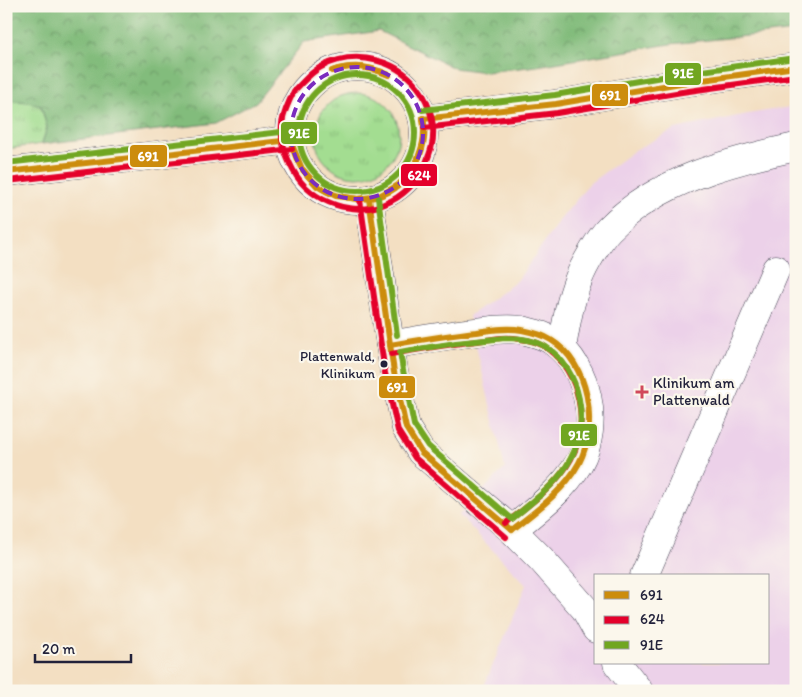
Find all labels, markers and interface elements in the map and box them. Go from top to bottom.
line badge: 91E [664,62,702,86]
text: 91E [672,65,694,82]
line badge: 691 [591,83,629,107]
text: 691 [599,87,621,104]
line badge: 91E [280,121,318,145]
text: 91E [288,125,310,142]
line badge: 691 [129,144,168,168]
text: 691 [137,148,159,165]
line badge: 624 [400,163,438,187]
text: 624 [407,167,431,184]
place label: Plattenwald, Klinikum [300,348,375,382]
marker: Plattenwald, Klinikum [379,359,389,369]
place label: Klinikum am Plattenwald [653,374,734,409]
line badge: 691 [378,375,416,399]
text: 691 [386,379,408,396]
marker: Klinikum am Plattenwald [635,385,649,399]
line badge: 91E [560,423,598,447]
text: 91E [568,427,590,444]
legend [594,574,770,664]
text: 691 [640,586,663,604]
text: 624 [640,610,665,628]
scale bar [35,632,131,664]
text: 91E [640,636,663,654]
text: 20 m [42,640,76,658]

